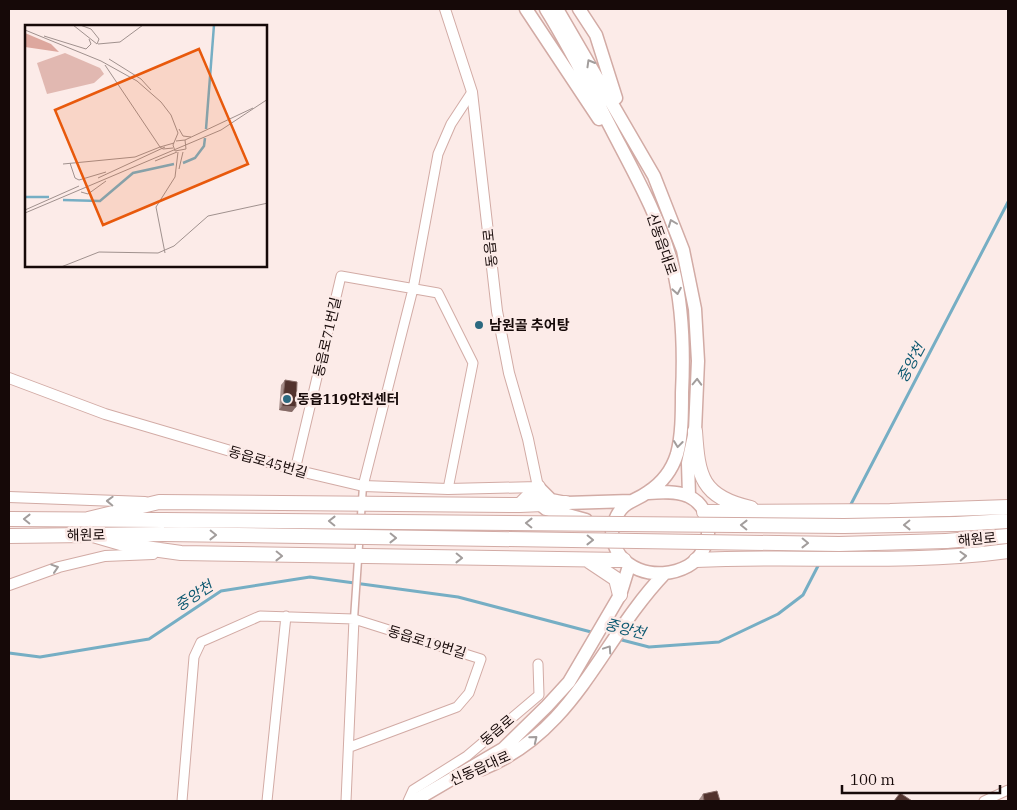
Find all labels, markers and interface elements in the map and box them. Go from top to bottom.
inset map [25,25,268,268]
one-way arrow [586,60,596,69]
street label: 신동읍대로 [643,211,681,277]
one-way arrow [668,219,678,228]
street label: 동읍로 [479,228,501,268]
one-way arrow [671,287,681,295]
street label: 동읍로71번길 [309,295,345,379]
place label: 남원골 추어탕 [489,316,570,334]
marker: 남원골 추어탕 [473,319,485,331]
water label: 중앙천 [892,338,930,386]
one-way arrow [692,378,702,386]
place label: 동읍119안전센터 [297,390,399,408]
marker: 동읍119안전센터 [281,393,293,405]
one-way arrow [673,440,684,448]
street label: 동읍로45번길 [226,442,310,482]
one-way arrow [106,495,114,506]
one-way arrow [23,514,31,524]
one-way arrow [328,516,336,526]
one-way arrow [525,518,533,528]
one-way arrow [903,519,911,530]
one-way arrow [740,520,748,530]
street label: 해원로 [67,526,106,544]
street label: 해원로 [957,528,997,550]
one-way arrow [209,530,217,540]
one-way arrow [389,532,397,543]
one-way arrow [586,535,594,545]
one-way arrow [802,538,809,548]
one-way arrow [276,551,283,561]
one-way arrow [960,551,968,561]
one-way arrow [456,553,463,563]
one-way arrow [50,564,58,574]
water label: 중앙천 [171,575,218,615]
water label: 중앙천 [603,614,650,643]
street label: 동읍로19번길 [386,622,468,662]
one-way arrow [602,645,611,654]
street label: 동읍로 [476,711,518,749]
one-way arrow [528,736,537,744]
street label: 신동읍대로 [447,747,513,789]
scale bar [842,762,1000,794]
text: 100 m [850,770,895,789]

